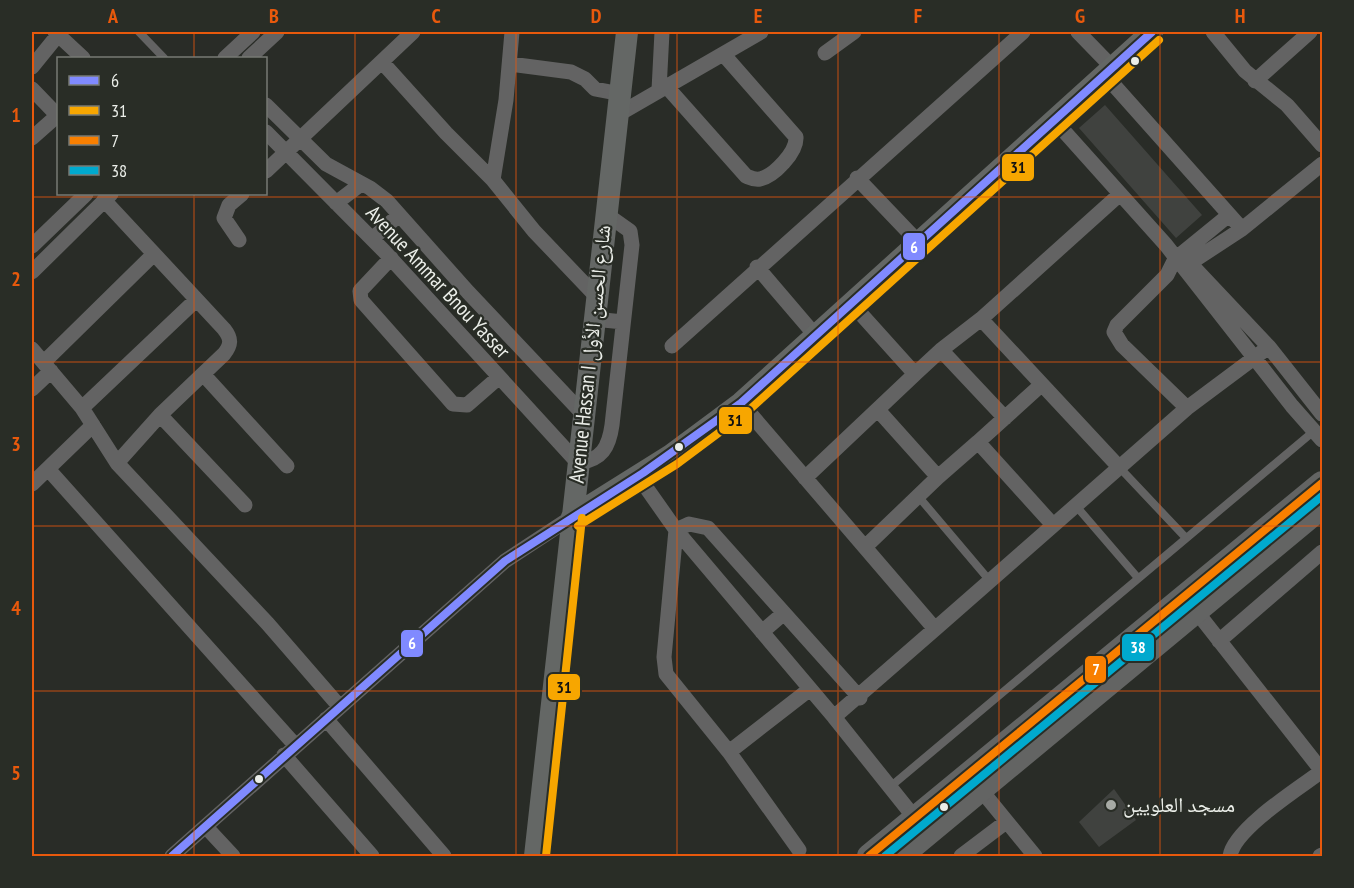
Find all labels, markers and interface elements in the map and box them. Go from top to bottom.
text: A [107,3,119,29]
text: B [269,3,279,29]
text: C [431,3,441,29]
text: D [591,3,602,29]
text: E [754,3,762,29]
text: F [914,3,922,29]
text: G [1075,3,1085,29]
text: H [1235,3,1245,29]
unlabelled marker [1129,55,1141,67]
legend [57,57,267,195]
text: 6 [111,69,119,92]
text: 31 [111,99,127,122]
text: 1 [11,102,21,128]
text: 7 [111,129,119,152]
line badge: 31 [1001,153,1035,182]
text: 31 [1010,157,1026,177]
text: 38 [111,159,127,182]
street label: Avenue Ammar Bnou Yasser [360,200,516,364]
street label: Avenue Hassan I شارع الحسن الأول [563,223,616,484]
line badge: 6 [902,232,926,261]
text: 6 [910,237,918,257]
text: 2 [11,266,21,292]
line badge: 31 [718,406,753,435]
text: 31 [727,410,743,430]
text: 3 [11,431,21,457]
unlabelled marker [673,441,685,453]
text: 4 [11,595,21,621]
line badge: 6 [400,629,424,658]
text: 6 [408,633,416,653]
line badge: 38 [1121,633,1155,662]
text: 38 [1130,637,1146,657]
line badge: 7 [1084,655,1107,684]
text: 7 [1092,659,1100,679]
line badge: 31 [547,673,581,701]
text: 31 [556,677,572,697]
text: 5 [11,760,21,786]
unlabelled marker [253,773,265,785]
place label: مسجد العلويين [1123,791,1235,818]
marker: مسجد العلويين [1104,798,1118,812]
unlabelled marker [938,801,950,813]

